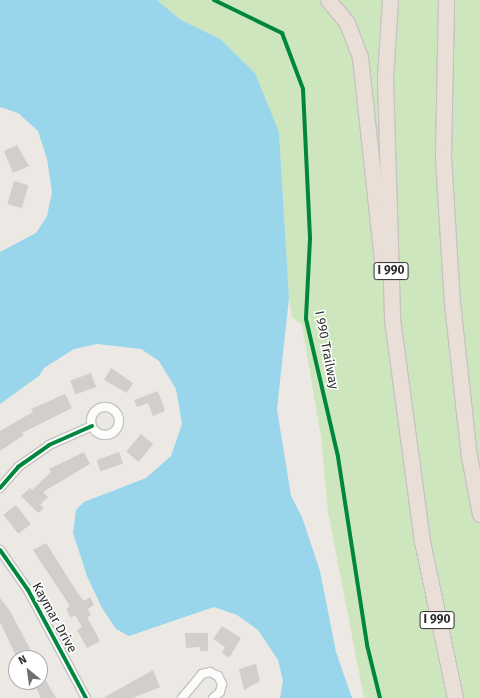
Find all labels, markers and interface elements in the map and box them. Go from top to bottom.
road number: I 990 [373,261,409,281]
street label: I 990 Trailway [311,309,341,391]
street label: Kaymar Drive [28,580,80,656]
road number: I 990 [419,610,455,630]
north arrow [8,650,48,690]
text: N [16,652,29,667]

